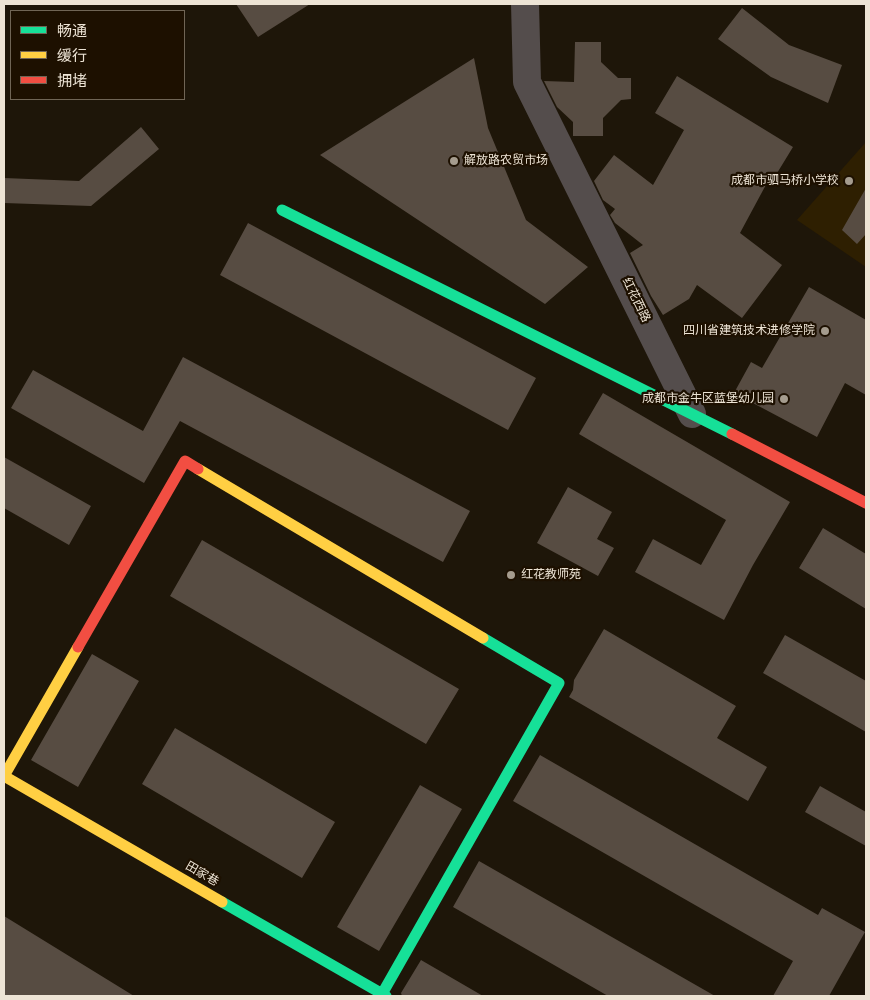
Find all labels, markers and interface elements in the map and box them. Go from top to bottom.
legend [10,10,185,100]
text: 畅通 [57,20,87,40]
text: 缓行 [57,45,87,65]
text: 拥堵 [57,70,87,90]
place label: 解放路农贸市场 [464,154,548,168]
marker: 解放路农贸市场 [448,155,460,167]
place label: 成都市驷马桥小学校 [731,174,839,188]
marker: 成都市驷马桥小学校 [843,175,855,187]
street label: 红花西路 [619,275,653,325]
place label: 四川省建筑技术进修学院 [683,324,815,338]
marker: 四川省建筑技术进修学院 [819,325,831,337]
place label: 成都市金牛区蓝堡幼儿园 [642,392,774,406]
marker: 成都市金牛区蓝堡幼儿园 [778,393,790,405]
place label: 红花教师苑 [521,568,581,582]
marker: 红花教师苑 [505,569,517,581]
street label: 田家巷 [183,859,221,889]

